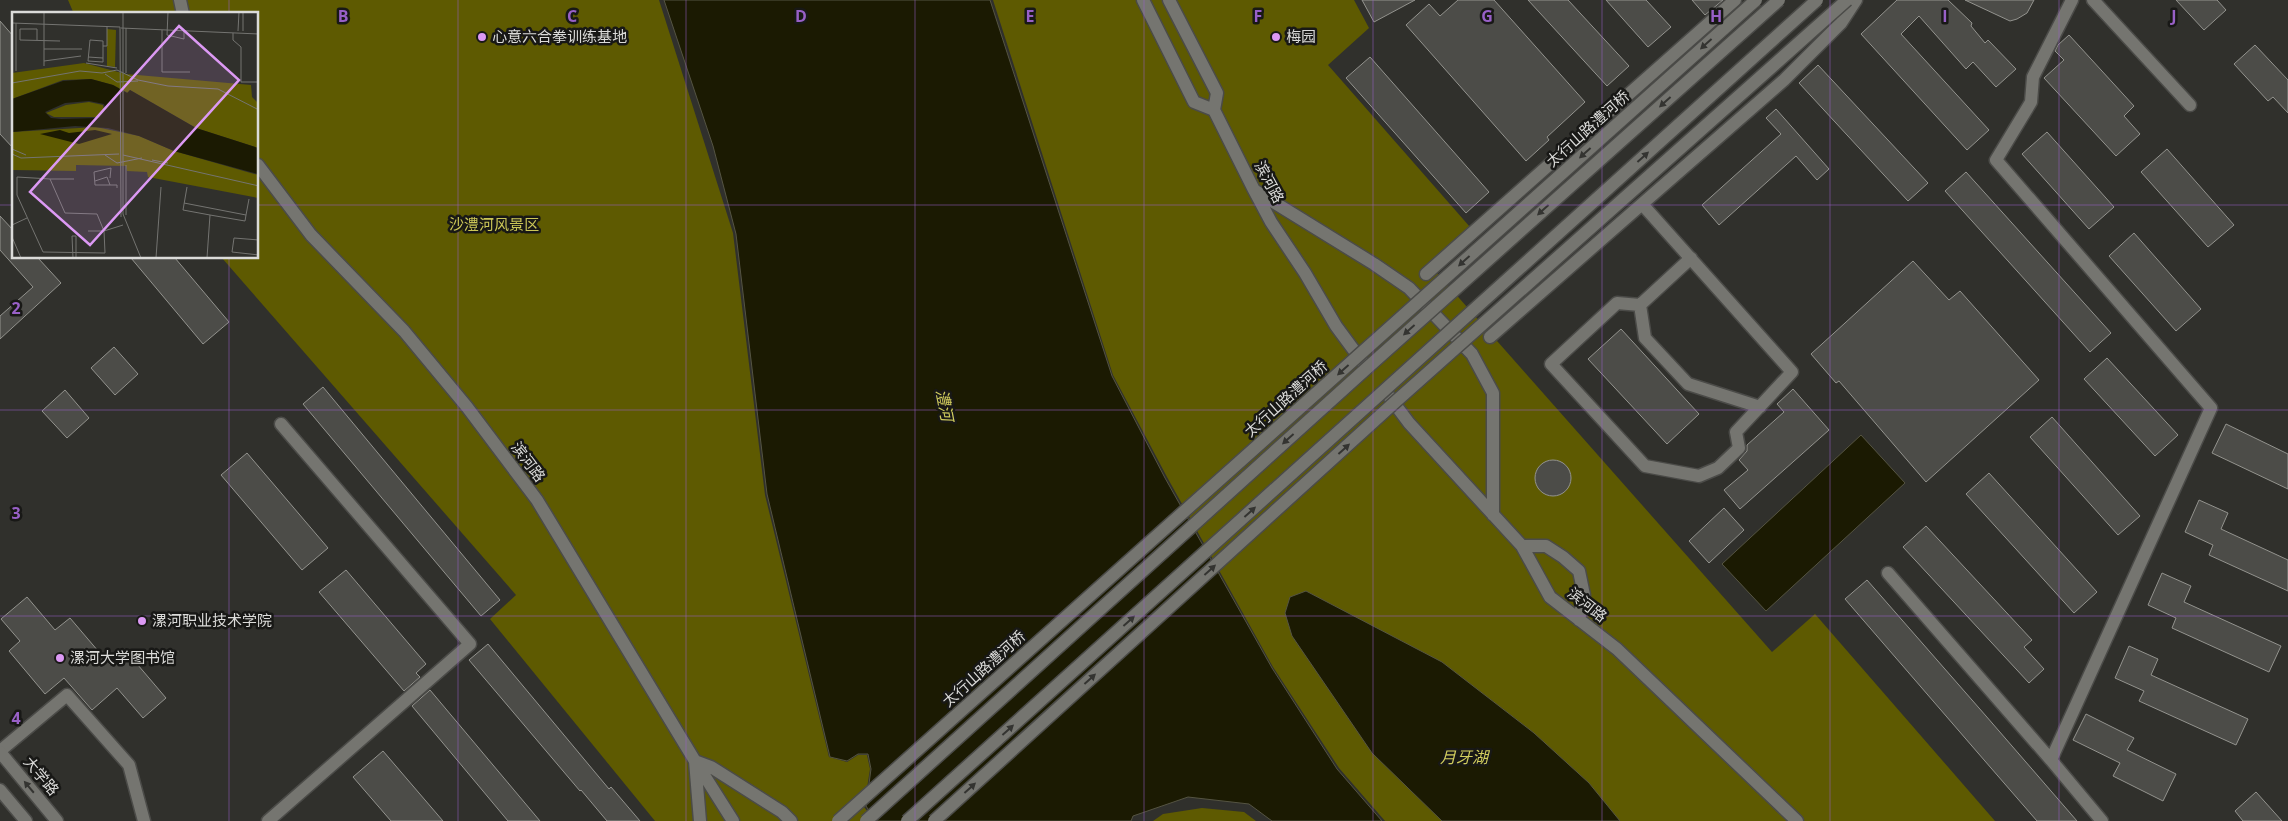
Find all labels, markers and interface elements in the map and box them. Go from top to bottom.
text: B [338,5,348,27]
text: C [567,5,577,27]
text: D [795,5,807,27]
text: E [1026,5,1035,27]
text: F [1254,5,1262,27]
text: G [1481,5,1493,27]
text: H [1710,5,1722,27]
text: I [1942,5,1948,27]
text: J [2169,5,2177,27]
inset map [12,12,259,259]
place label: 心意六合拳训练基地 [492,26,627,46]
place label: 梅园 [1286,26,1316,46]
marker: 心意六合拳训练基地 [476,31,488,43]
marker: 梅园 [1270,31,1282,43]
one-way arrow [1701,38,1713,50]
street label: 太行山路澧河桥 [1542,86,1633,171]
one-way arrow [1659,96,1671,108]
one-way arrow [1580,147,1592,159]
one-way arrow [1637,151,1649,163]
street label: 滨河路 [1250,157,1289,206]
one-way arrow [1537,205,1550,216]
park label: 沙澧河风景区 [449,214,539,234]
one-way arrow [1459,255,1471,267]
text: 2 [11,297,21,319]
one-way arrow [1403,324,1415,335]
street label: 太行山路澧河桥 [1240,356,1331,441]
one-way arrow [1338,364,1350,376]
water label: 澧河 [931,387,959,426]
one-way arrow [1283,433,1295,445]
street label: 滨河路 [507,437,550,485]
one-way arrow [1337,443,1350,454]
text: 3 [11,502,21,524]
one-way arrow [1243,507,1256,518]
one-way arrow [1204,564,1217,575]
street label: 滨河路 [1564,582,1612,626]
place label: 漯河职业技术学院 [152,610,272,630]
marker: 漯河职业技术学院 [136,615,148,627]
one-way arrow [1123,615,1135,627]
street label: 太行山路澧河桥 [938,626,1029,711]
place label: 漯河大学图书馆 [70,647,175,667]
marker: 漯河大学图书馆 [54,652,66,664]
one-way arrow [1084,673,1096,685]
text: 4 [11,707,21,729]
one-way arrow [1002,724,1014,736]
water label: 月牙湖 [1440,746,1491,768]
street label: 大学路 [20,752,64,799]
one-way arrow [23,780,34,793]
one-way arrow [964,782,976,794]

